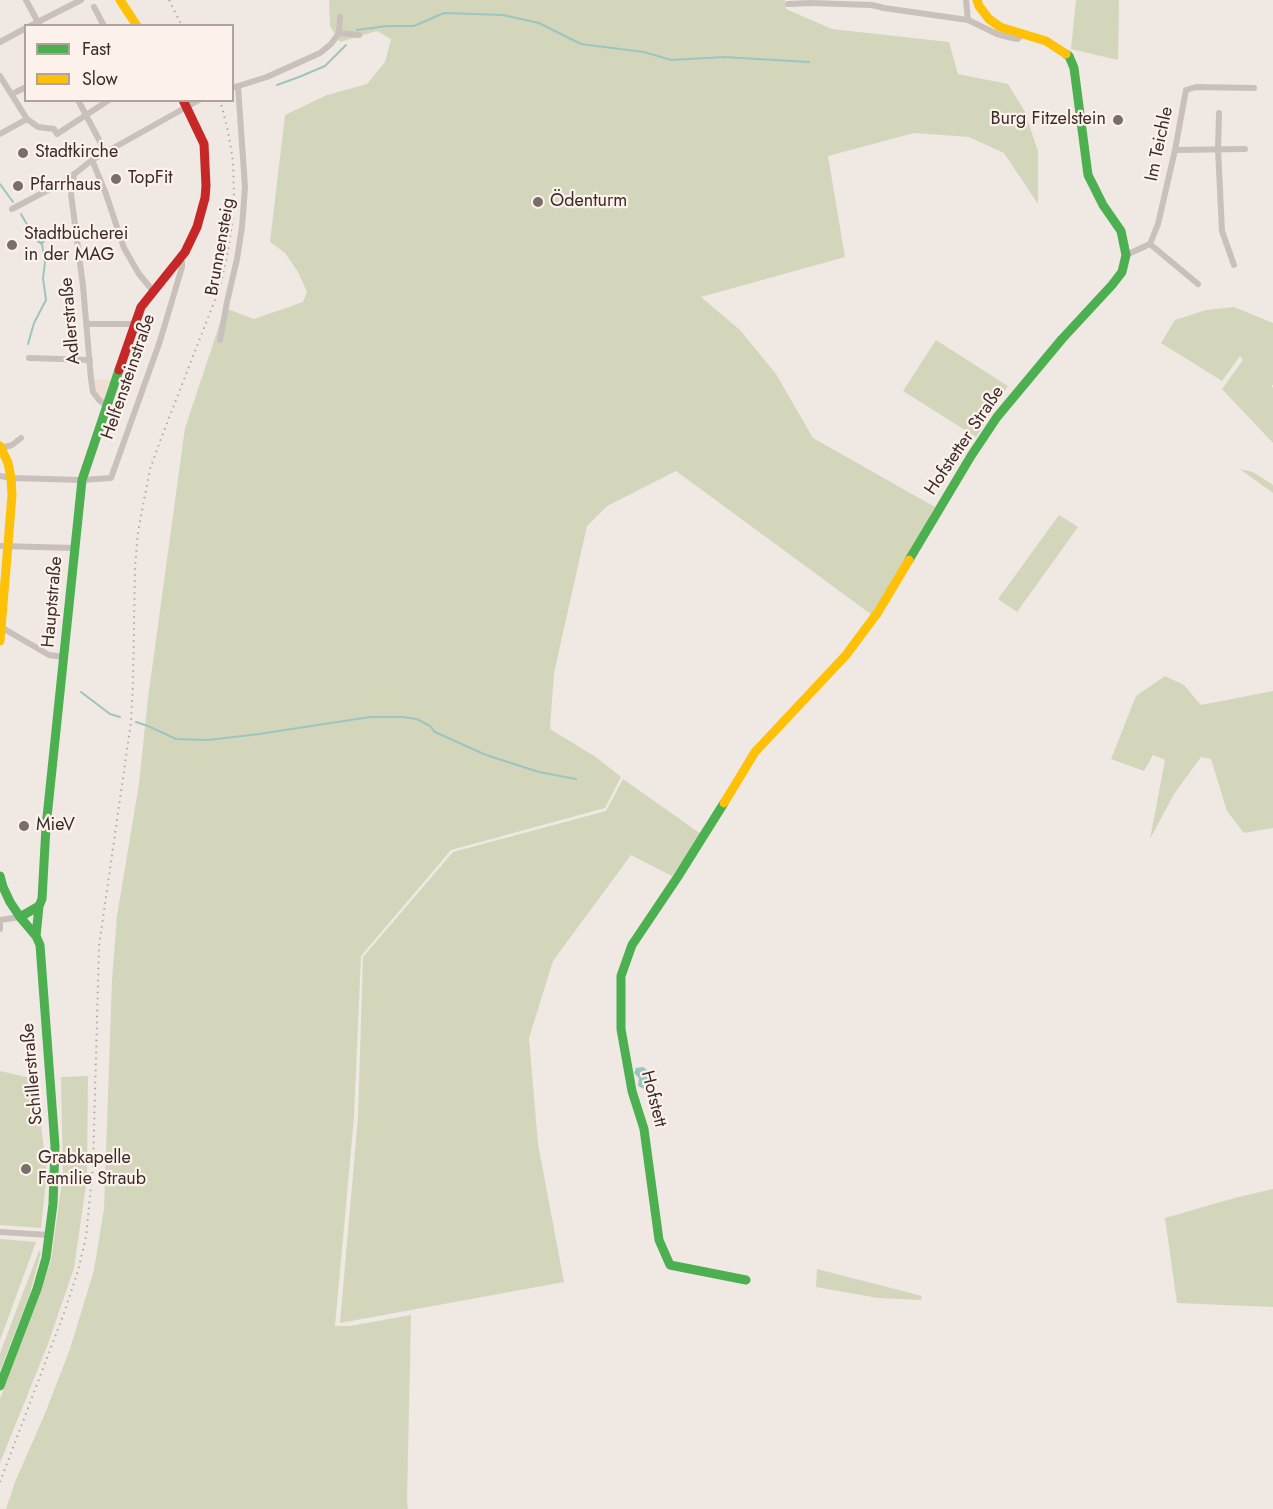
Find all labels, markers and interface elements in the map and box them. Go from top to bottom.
legend [24,24,234,102]
text: Fast [82,36,111,62]
text: Slow [82,66,118,92]
street label: Im Teichle [1142,105,1178,183]
place label: Burg Fitzelstein [991,109,1106,131]
marker: Burg Fitzelstein [1111,113,1125,127]
place label: Stadtkirche [35,142,118,164]
marker: Stadtkirche [16,146,30,160]
place label: TopFit [128,168,173,190]
marker: TopFit [109,172,123,186]
place label: Pfarrhaus [30,175,101,197]
marker: Pfarrhaus [11,179,25,193]
place label: Ödenturm [550,191,627,213]
marker: Ödenturm [531,195,545,209]
street label: Brunnensteig [202,196,240,298]
place label: Stadtbücherei in der MAG [24,224,128,266]
marker: Stadtbücherei in der MAG [5,238,19,252]
street label: Adlerstraße [56,276,86,366]
street label: Helfensteinstraße [97,312,161,442]
street label: Hofstetter Straße [921,382,1009,500]
street label: Hauptstraße [38,556,68,648]
place label: MieV [36,815,75,837]
marker: MieV [17,819,31,833]
street label: Schillerstraße [18,1022,48,1126]
street label: Hofstett [636,1069,670,1129]
place label: Grabkapelle Familie Straub [38,1148,146,1190]
marker: Grabkapelle Familie Straub [19,1162,33,1176]

